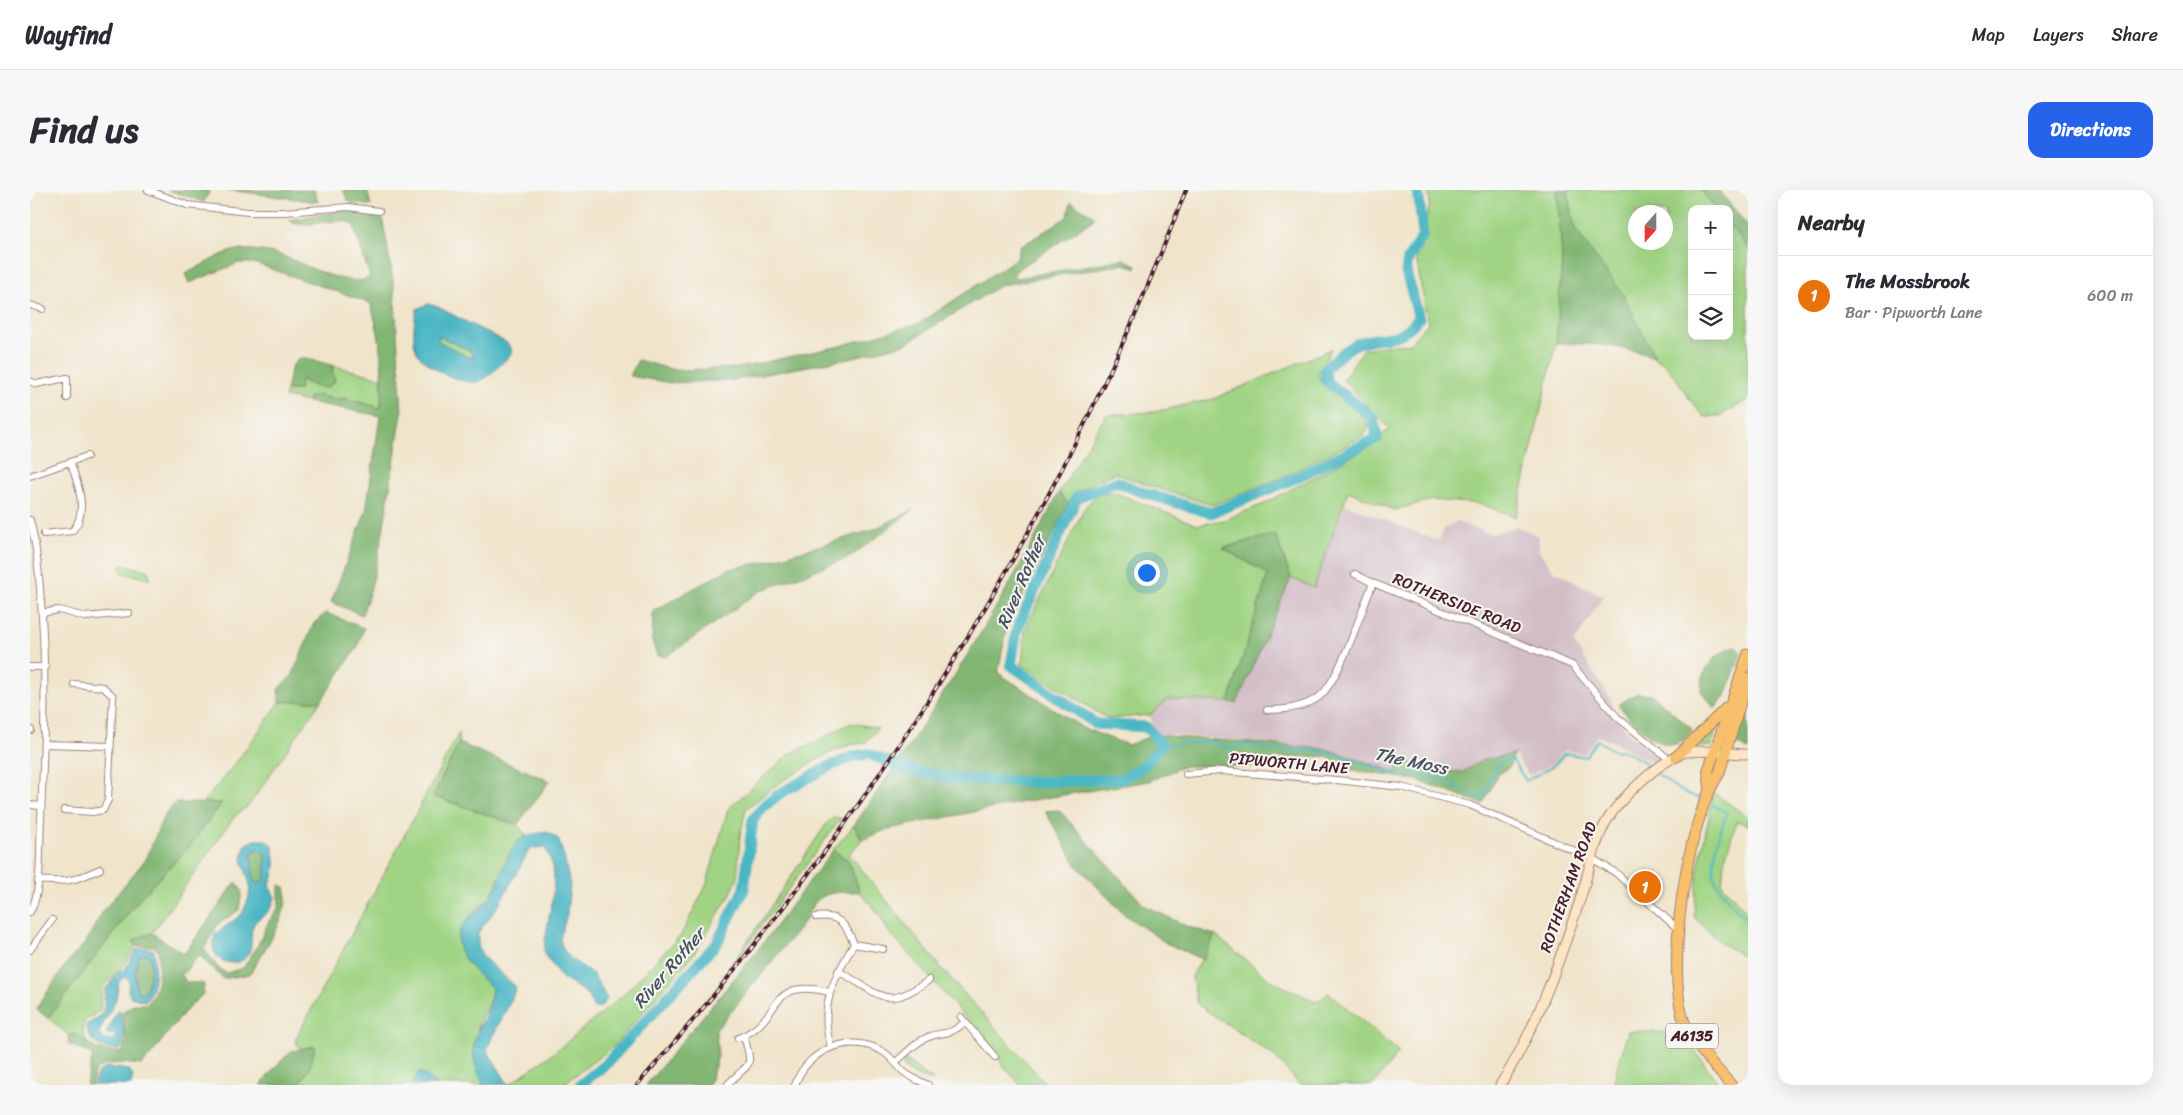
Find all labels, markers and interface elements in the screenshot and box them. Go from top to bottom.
text: Wayfind [25,14,111,56]
text: Map [1972,19,2005,51]
text: Layers [2033,19,2084,51]
text: Share [2112,19,2158,51]
text: Find us [30,99,138,161]
button: Directions [2028,102,2153,158]
text: Nearby [1798,204,1864,242]
north arrow [1628,205,1673,250]
map controls [1688,205,1733,340]
button: + [1688,205,1733,250]
button: − [1688,250,1733,295]
text: The Mossbrook [1845,265,1970,298]
text: 1 [1811,281,1817,310]
text: 600 m [2087,281,2133,310]
button: layers [1688,295,1733,340]
text: Bar · Pipworth Lane [1845,298,1983,327]
water label: River Rother [987,527,1056,634]
your location [1134,560,1160,586]
street label: ROTHERSIDE ROAD [1388,564,1526,642]
water label: The Moss [1372,738,1453,785]
street label: PIPWORTH LANE [1228,743,1351,783]
street label: ROTHERHAM ROAD [1531,817,1605,957]
pin: 1 [1629,868,1661,906]
water label: River Rother [625,918,716,1016]
road number: A6135 [1666,1024,1718,1048]

